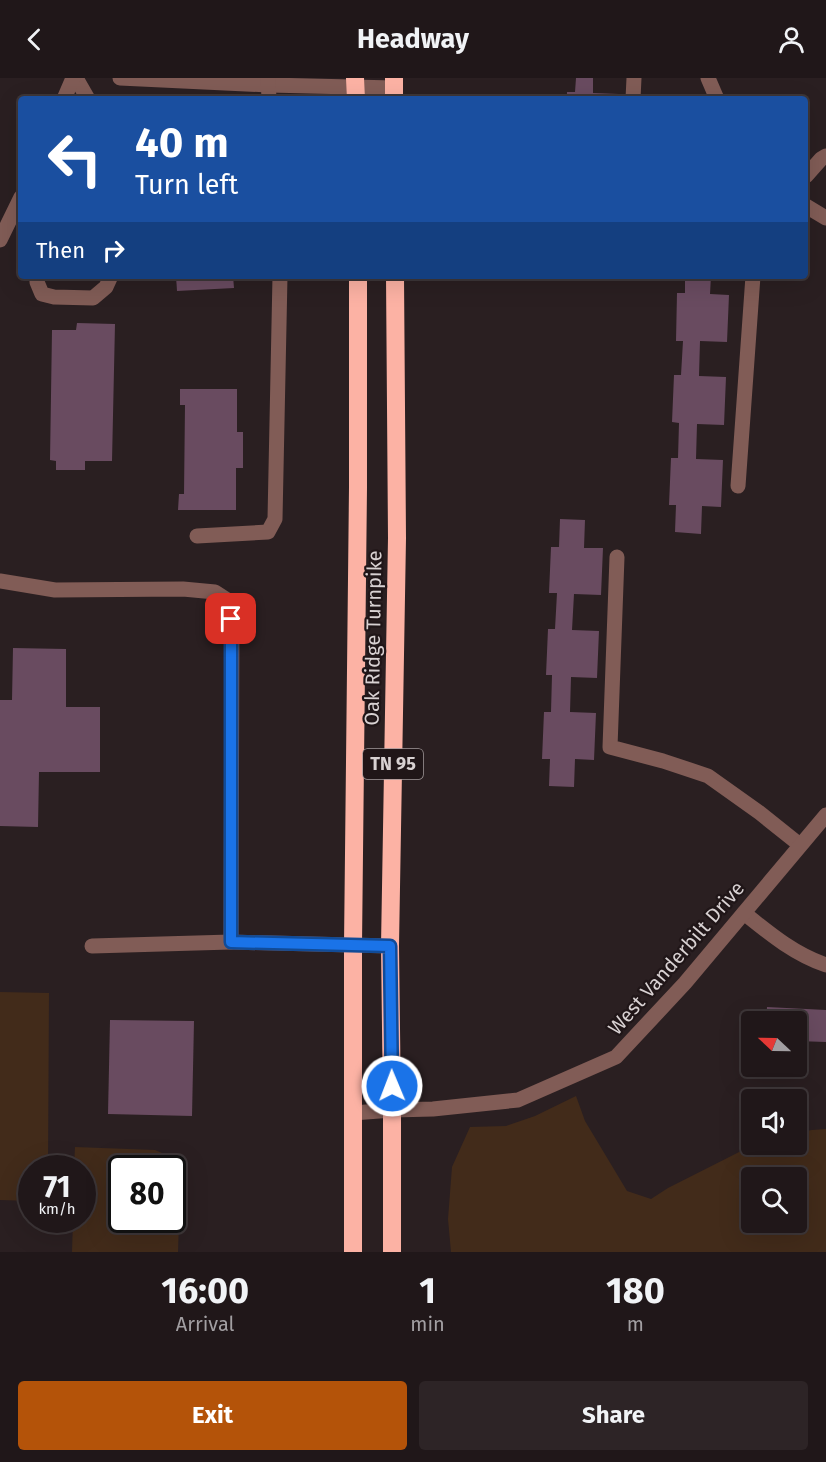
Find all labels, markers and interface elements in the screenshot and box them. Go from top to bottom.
icon: back [18,23,51,56]
text: Headway [357,23,469,55]
icon: person [775,23,808,56]
text: 40 m [135,118,229,168]
icon: left [36,120,114,198]
text: Turn left [135,169,238,201]
icon: right [97,234,130,267]
text: Then [36,237,85,264]
street label: Oak Ridge Turnpike [359,550,387,726]
pin [205,593,256,644]
icon: arrive [214,602,247,635]
road number: TN 95 [363,749,423,779]
street label: West Vanderbilt Drive [603,876,749,1040]
north arrow [741,1011,807,1077]
map controls [741,1011,807,1233]
position arrow [360,1054,424,1118]
button: sound [741,1089,807,1155]
speed limit sign: 80 [108,1155,186,1233]
button: search [741,1167,807,1233]
text: 71 [43,1169,71,1205]
text: km/h [38,1200,76,1218]
text: 16:00 [161,1269,249,1313]
text: 1 [419,1269,436,1313]
text: 180 [606,1269,665,1313]
text: Arrival [176,1312,234,1336]
text: min [410,1312,445,1336]
text: m [627,1312,644,1336]
button: Exit [18,1381,407,1450]
button: Share [419,1381,808,1450]

